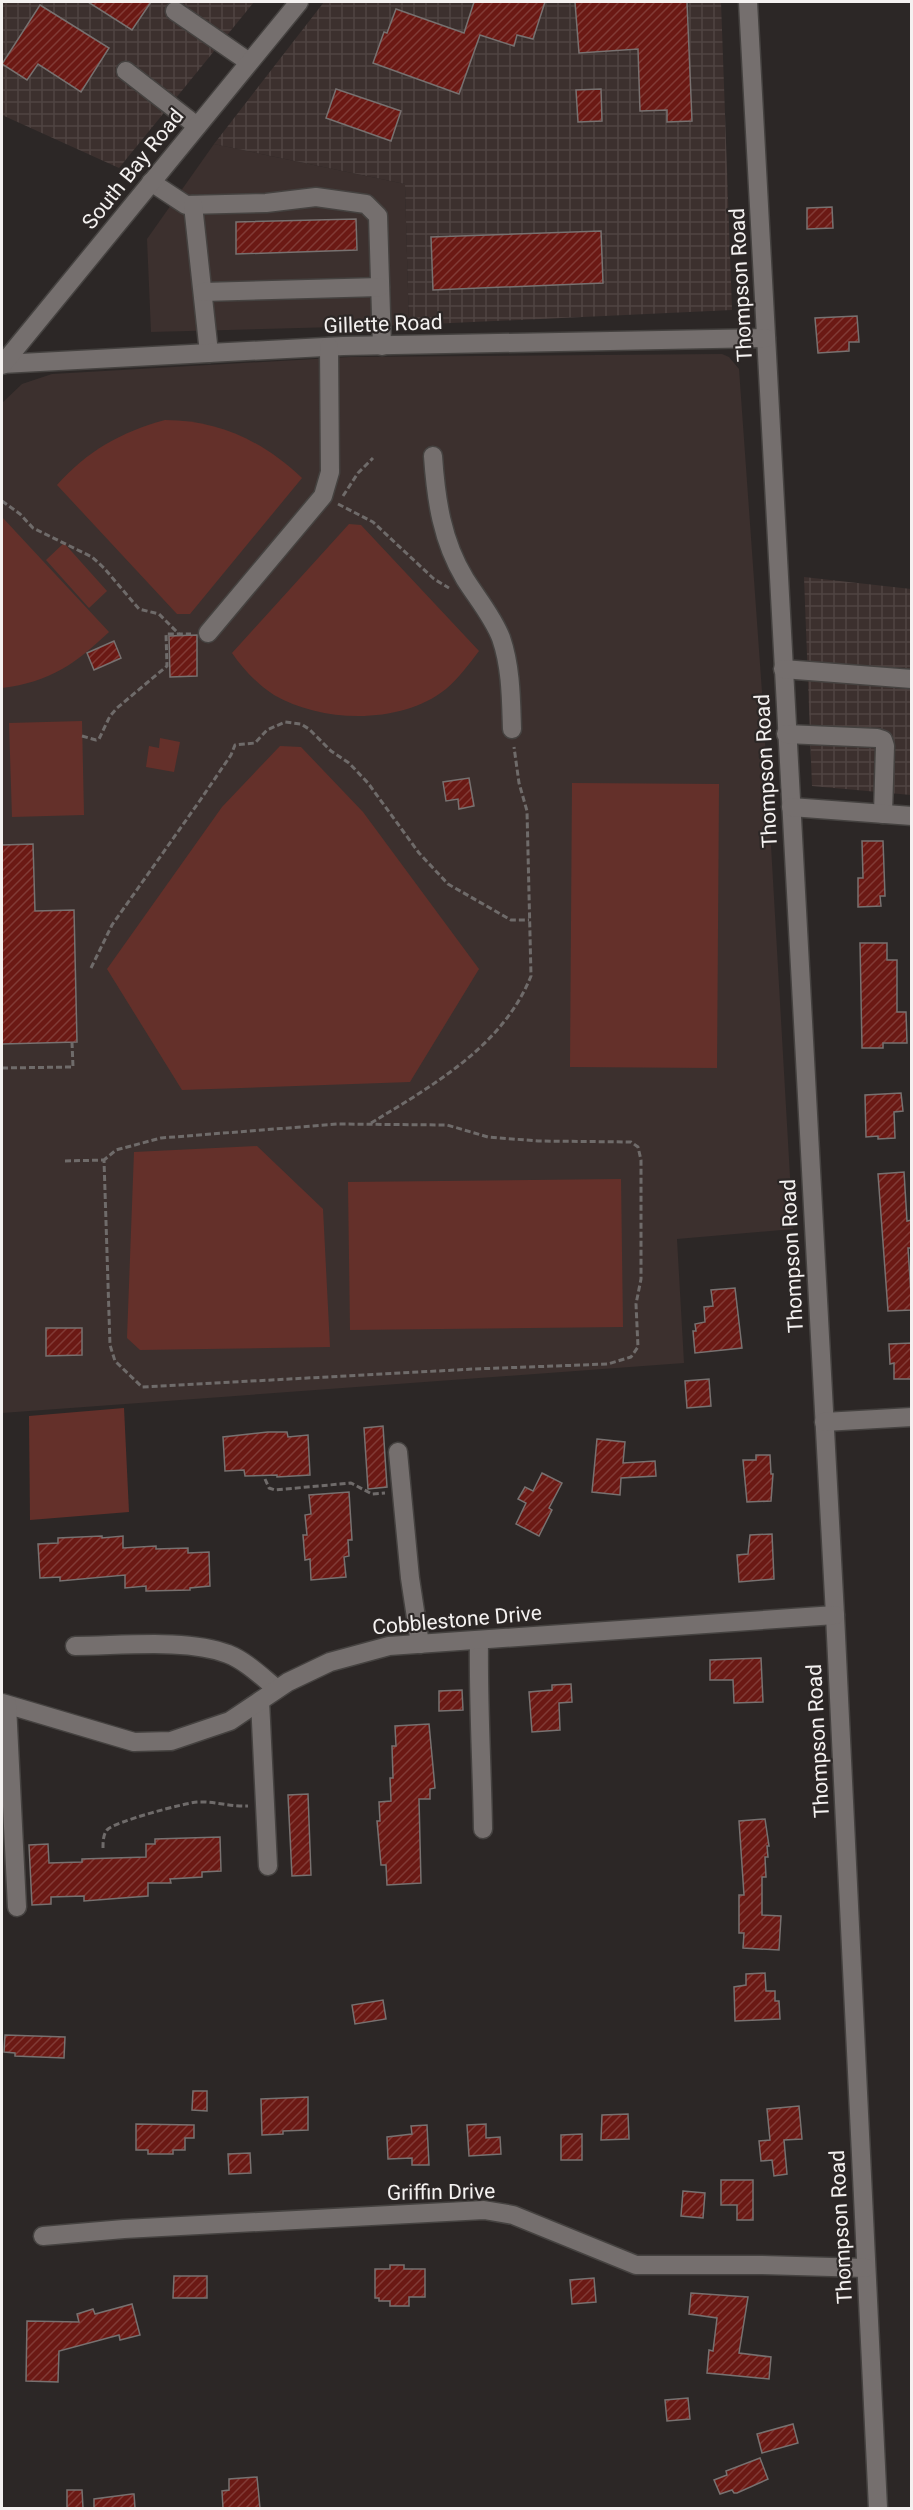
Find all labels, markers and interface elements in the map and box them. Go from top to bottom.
street label: South Bay Road [77,104,189,234]
street label: Thompson Road [725,207,757,363]
street label: Gillette Road [323,310,443,338]
street label: Thompson Road [750,693,782,849]
street label: Thompson Road [776,1178,808,1334]
street label: Cobblestone Drive [371,1601,543,1639]
street label: Thompson Road [802,1663,834,1819]
street label: Thompson Road [825,2149,857,2305]
street label: Griffin Drive [387,2179,495,2205]

